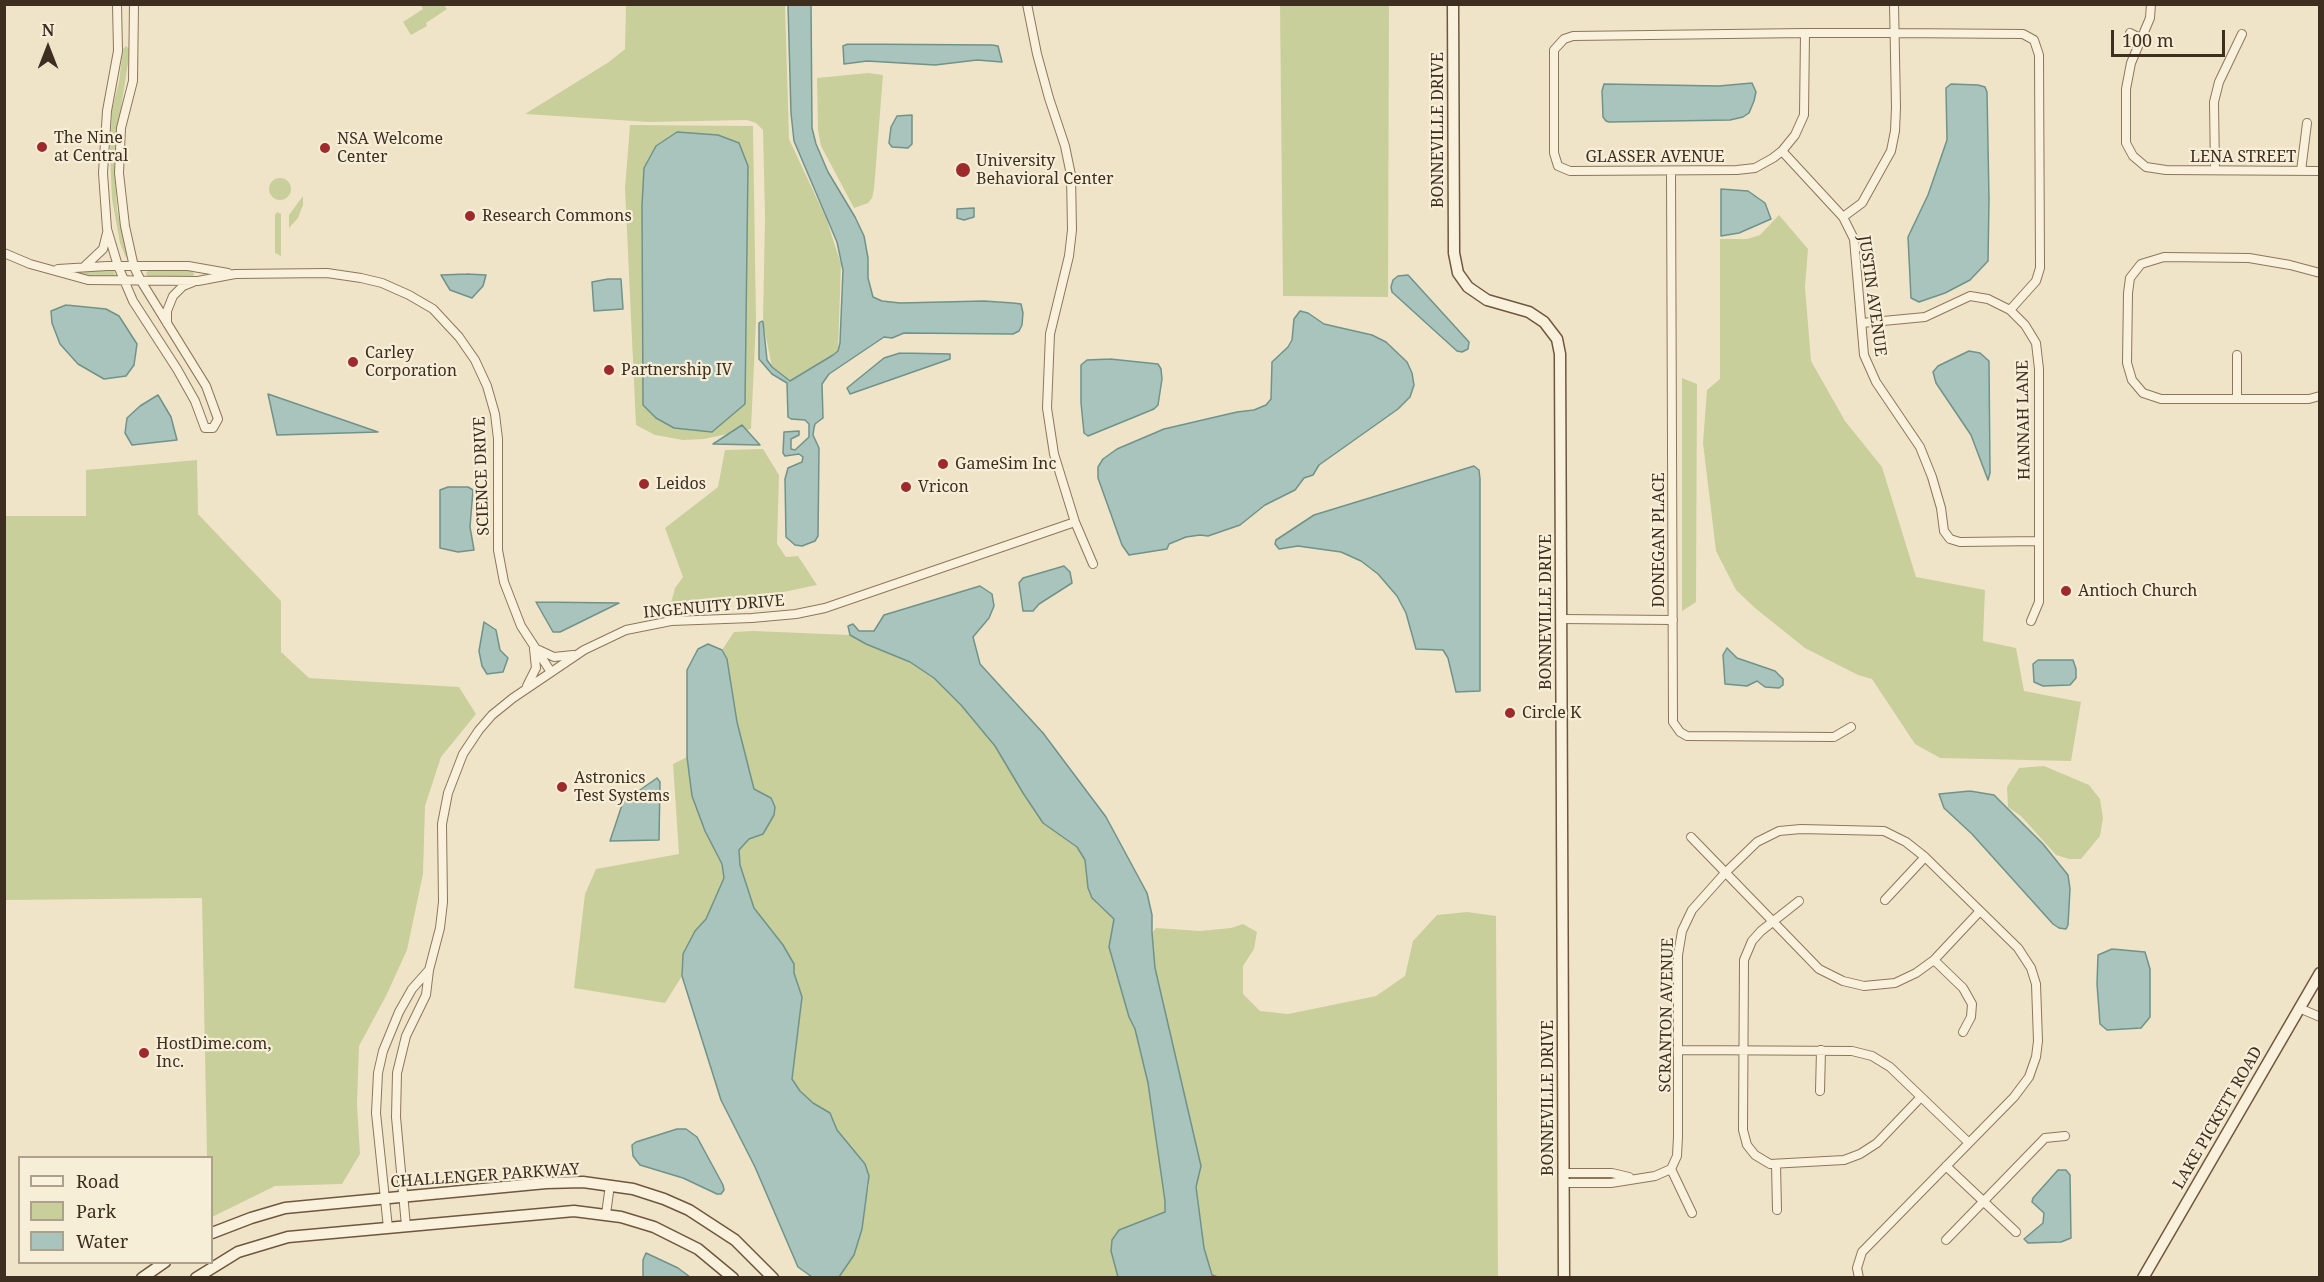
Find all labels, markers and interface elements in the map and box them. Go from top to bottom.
north arrow [18,18,78,78]
scale bar [2114,18,2228,56]
text: N [42,19,54,41]
text: 100 m [2122,28,2174,52]
street label: BONNEVILLE DRIVE [1428,52,1448,208]
place label: The Nine at Central [54,128,128,166]
place label: NSA Welcome Center [337,129,443,167]
marker: The Nine at Central [35,140,49,154]
marker: NSA Welcome Center [318,141,332,155]
street label: GLASSER AVENUE [1585,147,1725,167]
street label: LENA STREET [2190,147,2296,167]
place label: University Behavioral Center [976,151,1114,189]
marker: University Behavioral Center [954,161,972,179]
place label: Research Commons [482,206,632,226]
marker: Research Commons [463,209,477,223]
street label: JUSTIN AVENUE [1854,234,1890,358]
place label: Carley Corporation [365,343,457,381]
marker: Carley Corporation [346,355,360,369]
place label: Partnership IV [621,360,732,380]
street label: HANNAH LANE [2013,360,2035,480]
marker: Partnership IV [602,363,616,377]
street label: SCIENCE DRIVE [470,416,494,536]
place label: GameSim Inc [955,454,1056,474]
marker: GameSim Inc [936,457,950,471]
street label: DONEGAN PLACE [1649,472,1669,608]
place label: Leidos [656,474,706,494]
marker: Leidos [637,477,651,491]
place label: Vricon [918,477,969,497]
marker: Vricon [899,480,913,494]
street label: BONNEVILLE DRIVE [1536,534,1556,690]
place label: Antioch Church [2078,581,2197,601]
marker: Antioch Church [2059,584,2073,598]
street label: INGENUITY DRIVE [643,591,785,623]
place label: Circle K [1522,703,1581,723]
marker: Circle K [1503,706,1517,720]
place label: Astronics Test Systems [574,768,670,806]
marker: Astronics Test Systems [555,780,569,794]
street label: SCRANTON AVENUE [1656,938,1678,1092]
street label: BONNEVILLE DRIVE [1538,1020,1558,1176]
place label: HostDime.com, Inc. [156,1034,271,1072]
street label: LAKE PICKETT ROAD [2169,1043,2267,1193]
marker: HostDime.com, Inc. [137,1046,151,1060]
legend [18,1156,213,1264]
street label: CHALLENGER PARKWAY [390,1160,580,1192]
text: Road [76,1169,119,1193]
text: Park [76,1199,116,1223]
text: Water [76,1229,128,1253]

